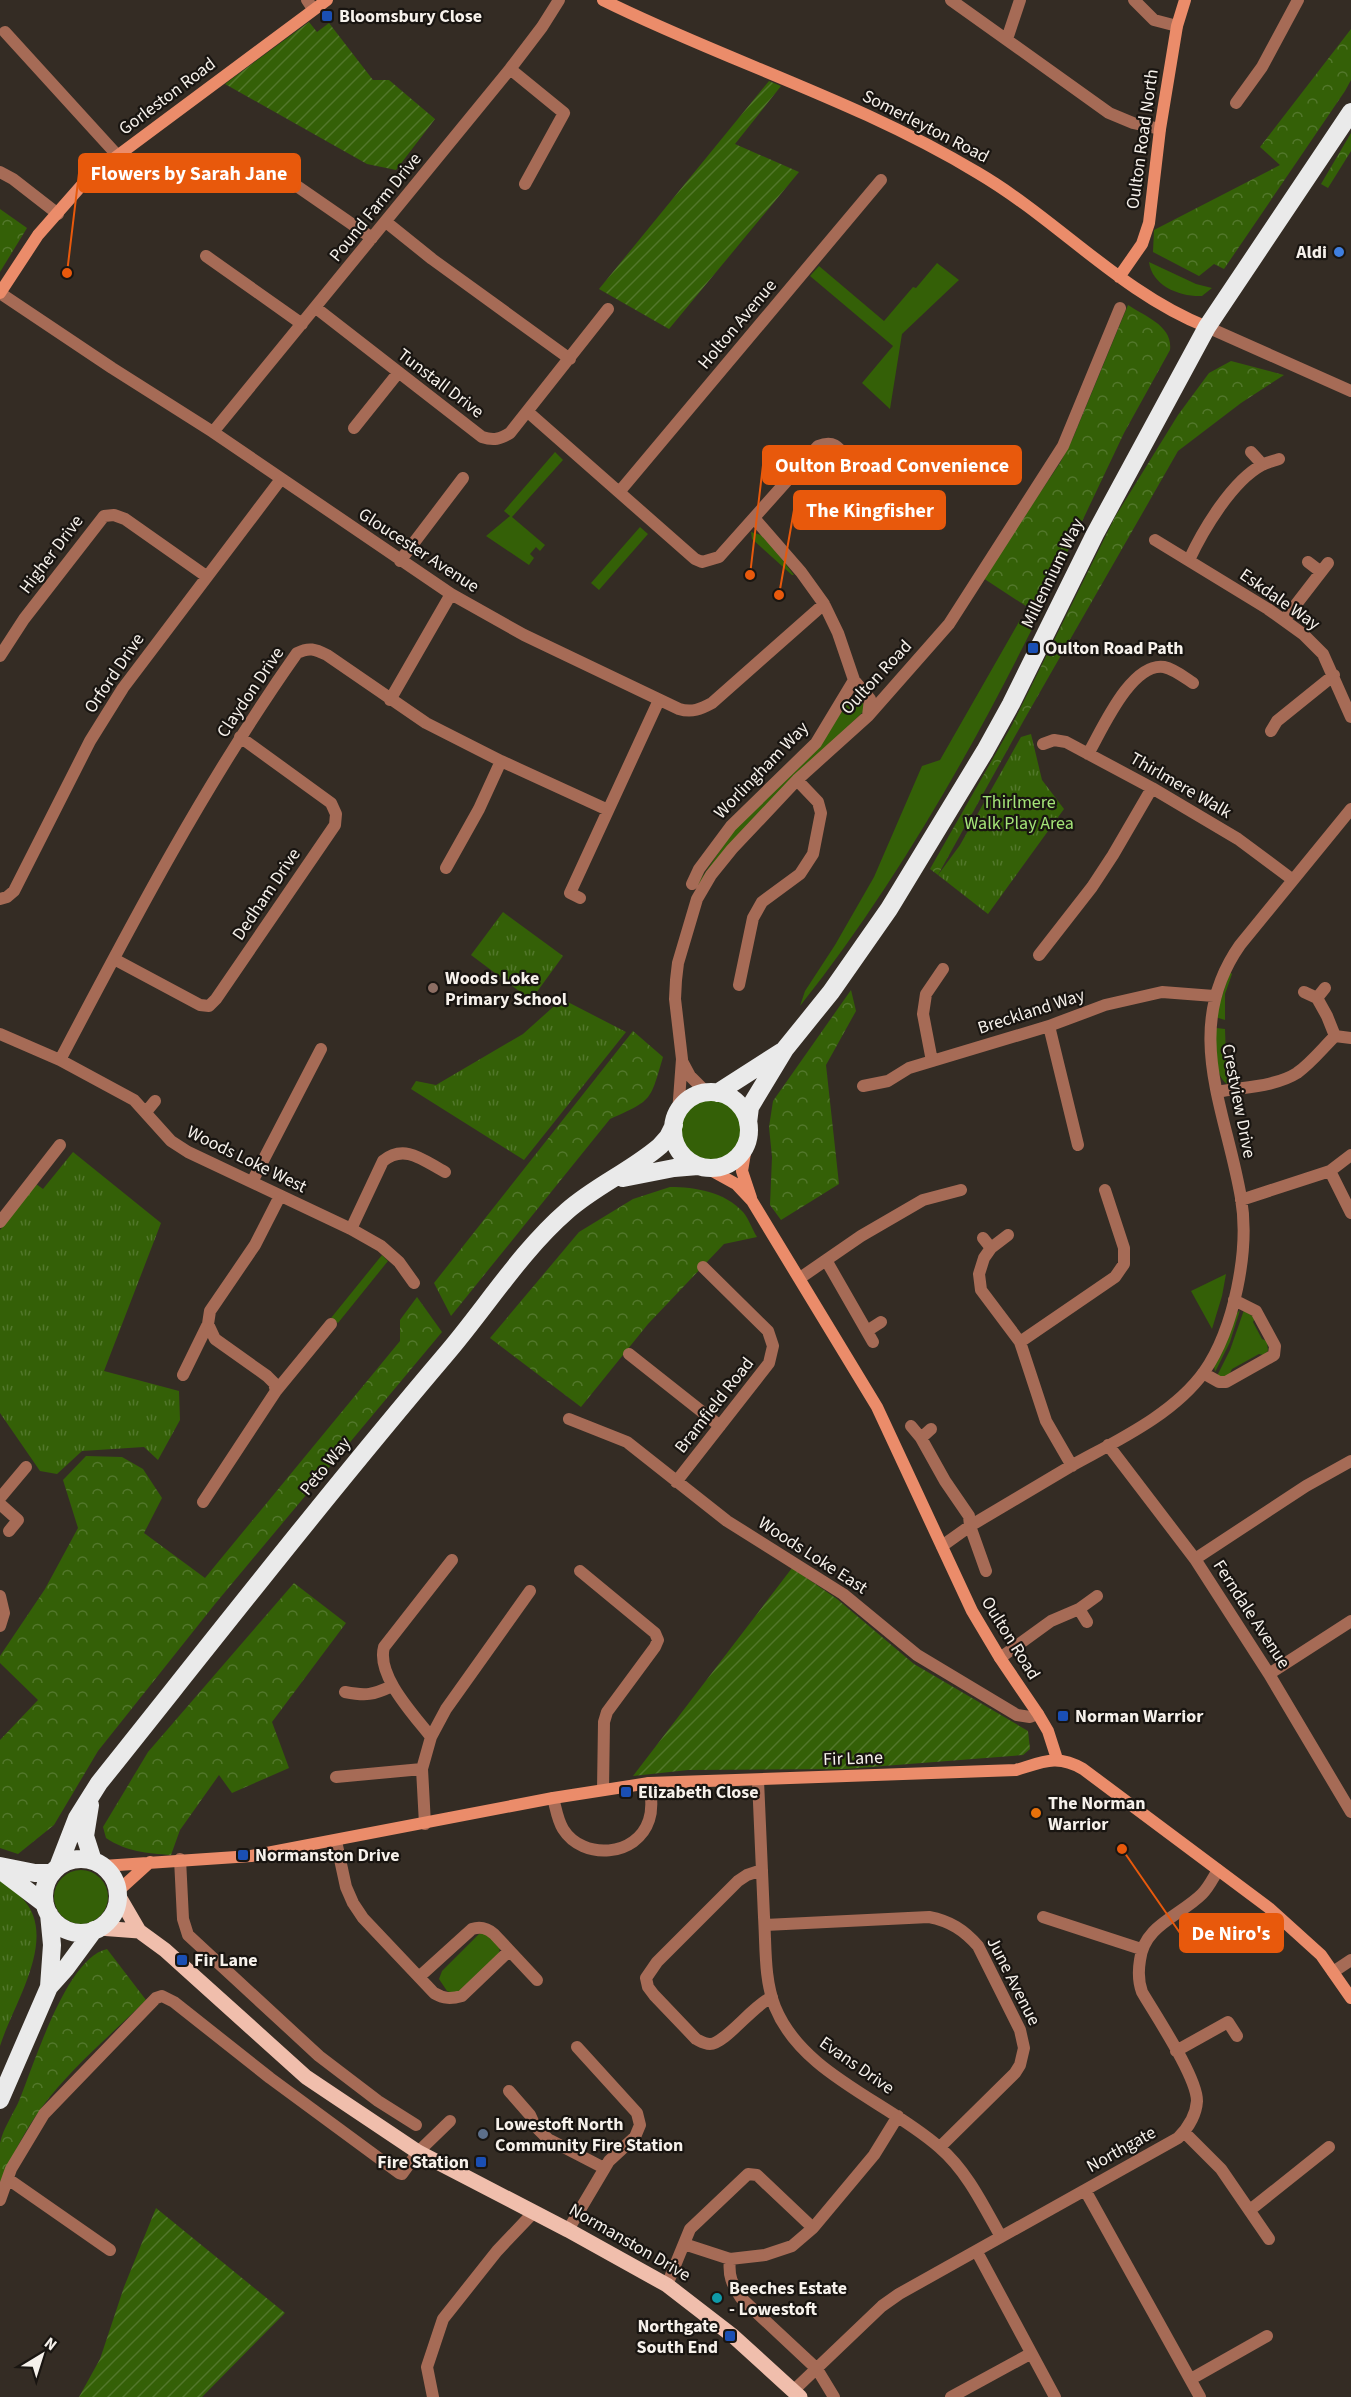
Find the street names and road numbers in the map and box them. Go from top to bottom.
street label: Gorleston Road [114,52,221,141]
street label: Oulton Road North [1120,67,1165,211]
street label: Somerleyton Road [858,84,993,169]
street label: Pound Farm Drive [324,147,427,267]
street label: Holton Avenue [692,274,783,375]
street label: Tunstall Drive [392,343,489,424]
street label: Gloucester Avenue [354,502,484,599]
street label: Higher Drive [13,510,89,599]
street label: Millennium Way [1015,514,1090,632]
street label: Eskdale Way [1234,562,1326,637]
street label: Orford Drive [78,628,150,718]
street label: Oulton Road [835,634,918,720]
street label: Claydon Drive [211,642,290,743]
street label: Worlingham Way [708,716,815,825]
street label: Thirlmere Walk [1125,746,1236,825]
street label: Dedham Drive [226,843,307,945]
street label: Breckland Way [974,982,1088,1041]
street label: Crestview Drive [1215,1042,1262,1160]
street label: Woods Loke West [183,1120,311,1199]
street label: Bramfield Road [669,1352,760,1459]
street label: Peto Way [294,1431,357,1501]
street label: Woods Loke East [753,1511,872,1600]
street label: Ferndale Avenue [1207,1555,1296,1674]
street label: Oulton Road [975,1592,1046,1685]
street label: Fir Lane [823,1745,883,1772]
street label: June Avenue [981,1933,1047,2030]
street label: Evans Drive [814,2030,899,2100]
street label: Northgate [1082,2120,1161,2179]
street label: Normanston Drive [564,2197,695,2287]

